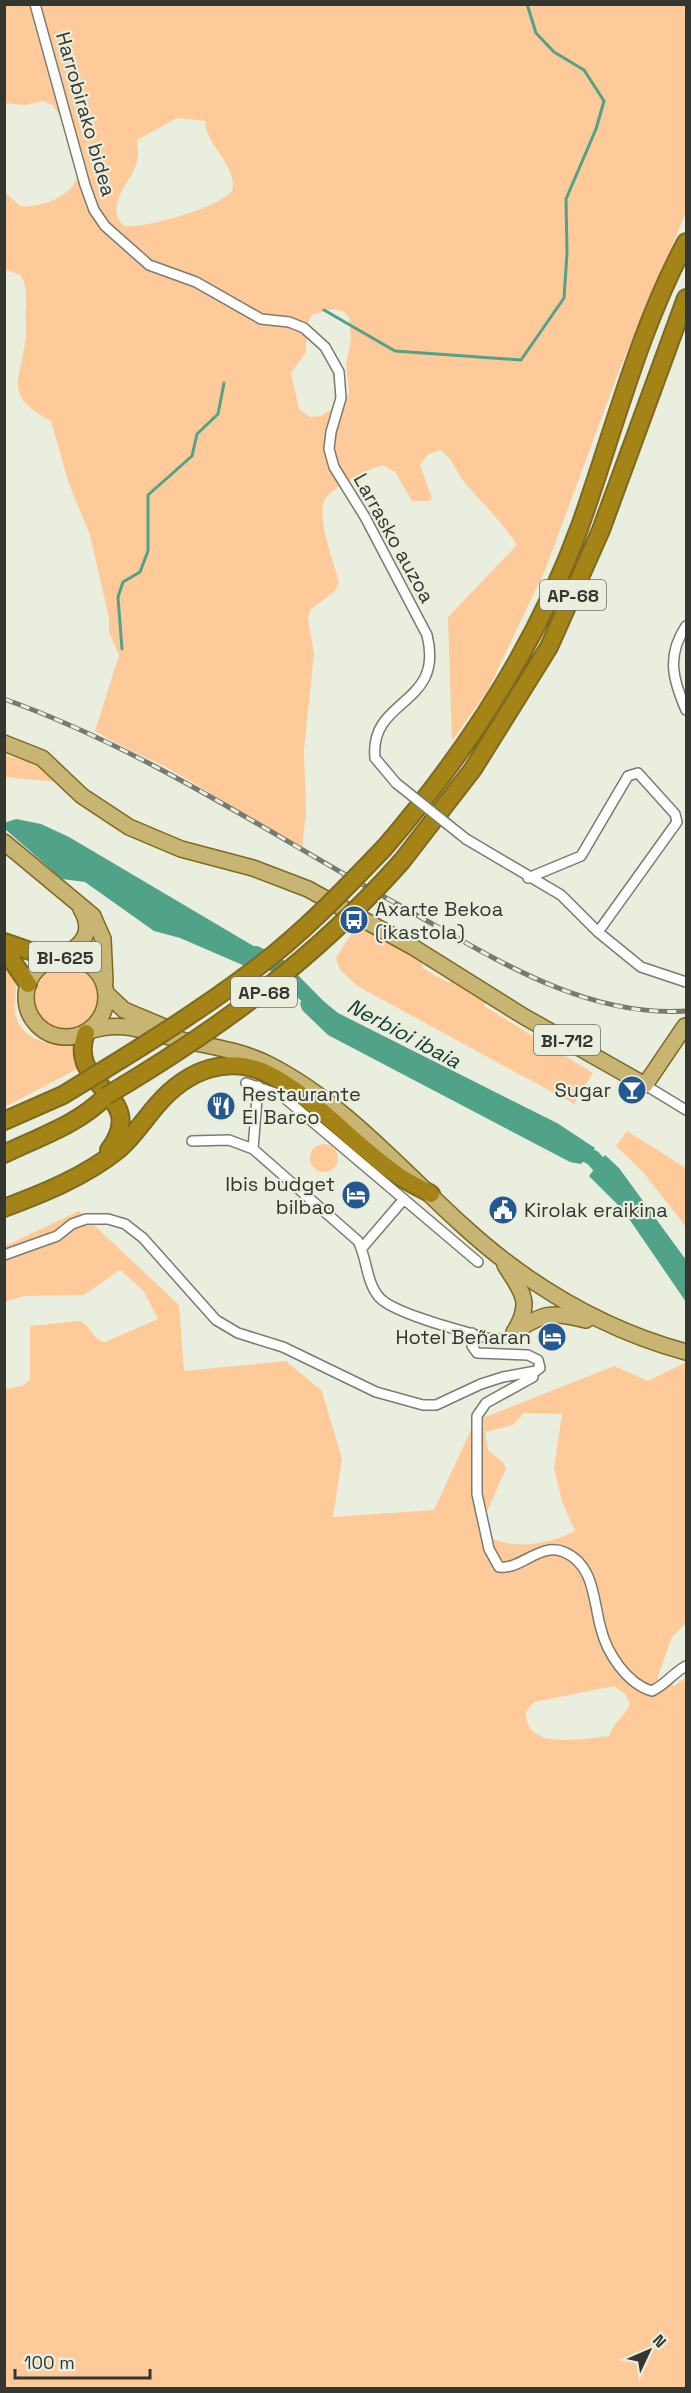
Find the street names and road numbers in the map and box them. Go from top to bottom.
street label: Harrobirako bidea [50,29,122,199]
street label: Larrasko auzoa [348,469,440,607]
road number: AP-68 [540,580,606,610]
road number: BI-625 [29,942,101,972]
road number: AP-68 [231,977,297,1007]
road number: BI-712 [534,1025,600,1055]

